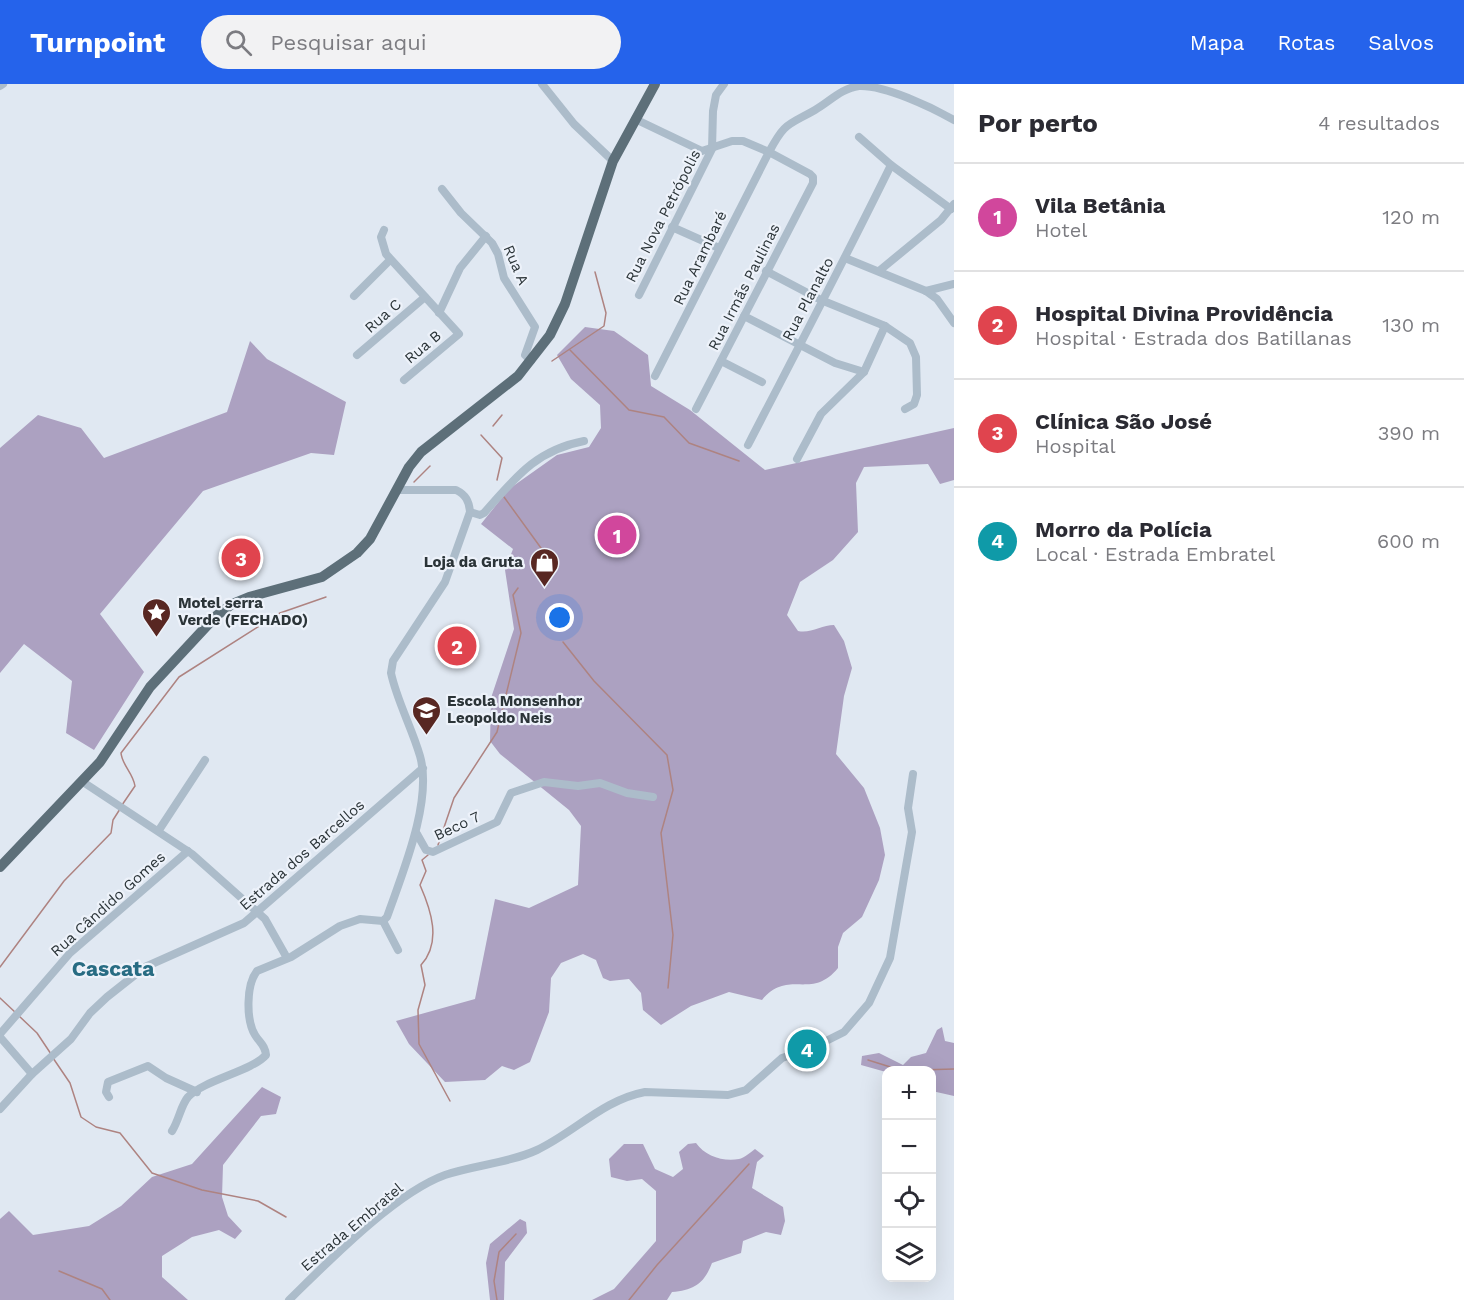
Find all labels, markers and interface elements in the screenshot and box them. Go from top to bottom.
search box [201,15,621,69]
text: Turnpoint [30,26,165,59]
icon: search [222,26,255,59]
text: Pesquisar aqui [270,30,427,55]
text: Mapa [1190,30,1244,55]
text: Rotas [1277,30,1335,55]
text: Salvos [1368,30,1434,55]
text: Por perto [978,108,1098,138]
text: 4 resultados [1318,111,1440,135]
street label: Rua Nova Petrópolis [622,147,704,285]
text: Vila Betânia [1035,193,1166,218]
text: 1 [993,205,1002,229]
text: 120 m [1382,205,1440,229]
street label: Rua Arambaré [669,208,731,308]
text: Hotel [1035,218,1087,242]
street label: Rua Irmãs Paulinas [704,221,784,353]
street label: Rua A [500,242,532,288]
street label: Rua Planalto [778,254,838,344]
street label: Rua C [361,295,405,337]
text: Hospital Divina Providência [1035,301,1333,326]
text: 2 [992,313,1003,337]
text: 130 m [1382,313,1440,337]
text: Hospital · Estrada dos Batillanas [1035,326,1352,350]
street label: Rua B [401,327,445,367]
text: Clínica São José [1035,409,1212,434]
text: 3 [992,421,1003,445]
text: 390 m [1378,421,1440,445]
text: Hospital [1035,434,1116,458]
pin: 1 [598,512,636,558]
text: Morro da Polícia [1035,517,1212,542]
text: 4 [991,529,1004,553]
text: 600 m [1377,529,1440,553]
pin: 3 [222,536,260,580]
text: Local · Estrada Embratel [1035,542,1275,566]
shop icon: Loja da Gruta [528,546,560,588]
place label: Loja da Gruta [424,553,523,571]
place label: Motel serra Verde (FECHADO) [178,594,308,629]
place icon: Motel serra Verde (FECHADO) [141,596,173,638]
your location [545,603,574,632]
pin: 2 [438,624,476,668]
place label: Escola Monsenhor Leopoldo Neis [447,692,583,727]
school or university icon: Escola Monsenhor Leopoldo Neis [410,694,442,736]
street label: Estrada dos Barcellos [236,796,368,914]
street label: Beco 7 [431,808,483,844]
street label: Rua Cândido Gomes [47,848,169,960]
district label: Cascata [72,956,155,981]
pin: 4 [788,1026,826,1072]
map controls [882,1066,936,1282]
button: + [882,1066,936,1120]
button: − [882,1120,936,1174]
button: locate [882,1174,936,1228]
street label: Estrada Embratel [297,1179,407,1275]
button: layers [882,1228,936,1282]

